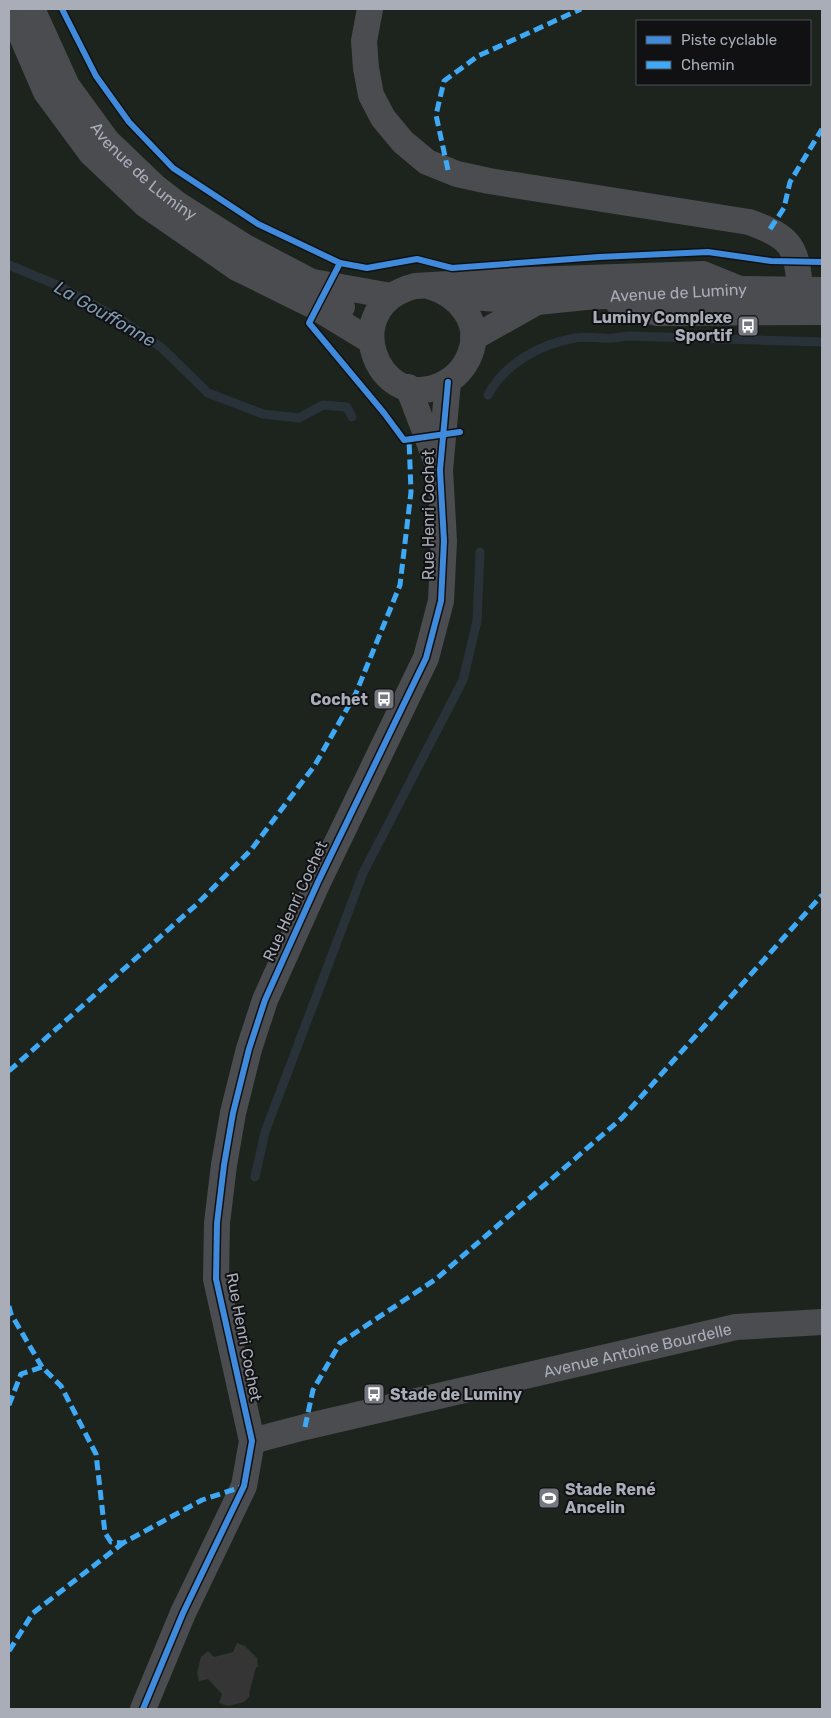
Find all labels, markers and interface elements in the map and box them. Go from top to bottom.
legend [636,20,811,85]
text: Piste cyclable [681,31,777,49]
text: Chemin [681,56,735,74]
street label: Avenue de Luminy [87,118,201,224]
water label: La Gouffonne [51,276,159,352]
street label: Avenue de Luminy [609,279,747,305]
place label: Luminy Complexe Sportif [592,308,733,345]
bus stop icon: Luminy Complexe Sportif [736,314,760,338]
street label: Rue Henri Cochet [419,450,438,580]
bus stop icon: Cochet [372,687,396,711]
place label: Cochet [310,690,369,709]
street label: Rue Henri Cochet [259,838,331,964]
street label: Rue Henri Cochet [222,1271,266,1403]
street label: Avenue Antoine Bourdelle [541,1319,733,1381]
bus stop icon: Stade de Luminy [362,1382,386,1406]
place label: Stade de Luminy [390,1385,522,1404]
place label: Stade René Ancelin [565,1480,656,1517]
sports icon: Stade René Ancelin [537,1486,561,1510]

